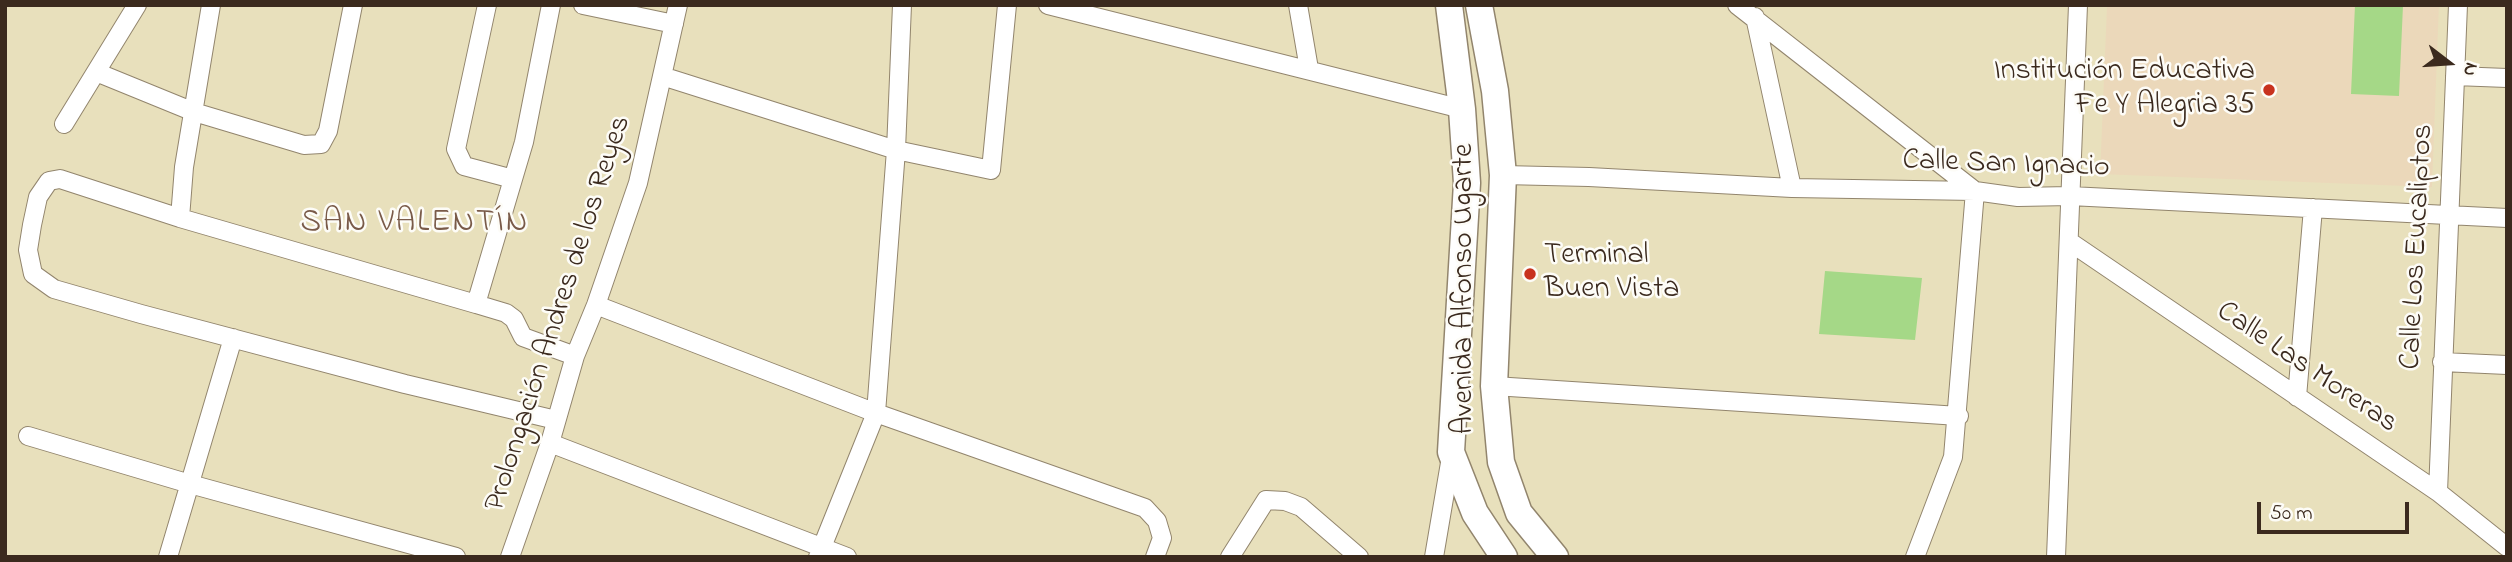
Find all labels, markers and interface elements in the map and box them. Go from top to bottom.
north arrow [2414,28,2484,98]
place label: Institución Educativa Fe Y Alegria 35 [1994,55,2255,125]
text: N [2455,59,2484,79]
marker: Institución Educativa Fe Y Alegria 35 [2261,82,2277,98]
street label: Prolongación Andres de los Reyes [479,112,641,516]
street label: Calle Los Eucaliptos [2395,123,2443,371]
street label: Avenida Alfonso Ugarte [1448,143,1484,435]
street label: Calle San Ignacio [1902,144,2110,188]
district label: SAN VALENTÍN [302,206,528,244]
place label: Terminal Buen Vista [1544,239,1680,310]
marker: Terminal Buen Vista [1522,266,1538,282]
street label: Calle Las Moreras [2208,295,2404,443]
scale bar [2260,489,2412,532]
text: 50 m [2270,499,2313,529]

